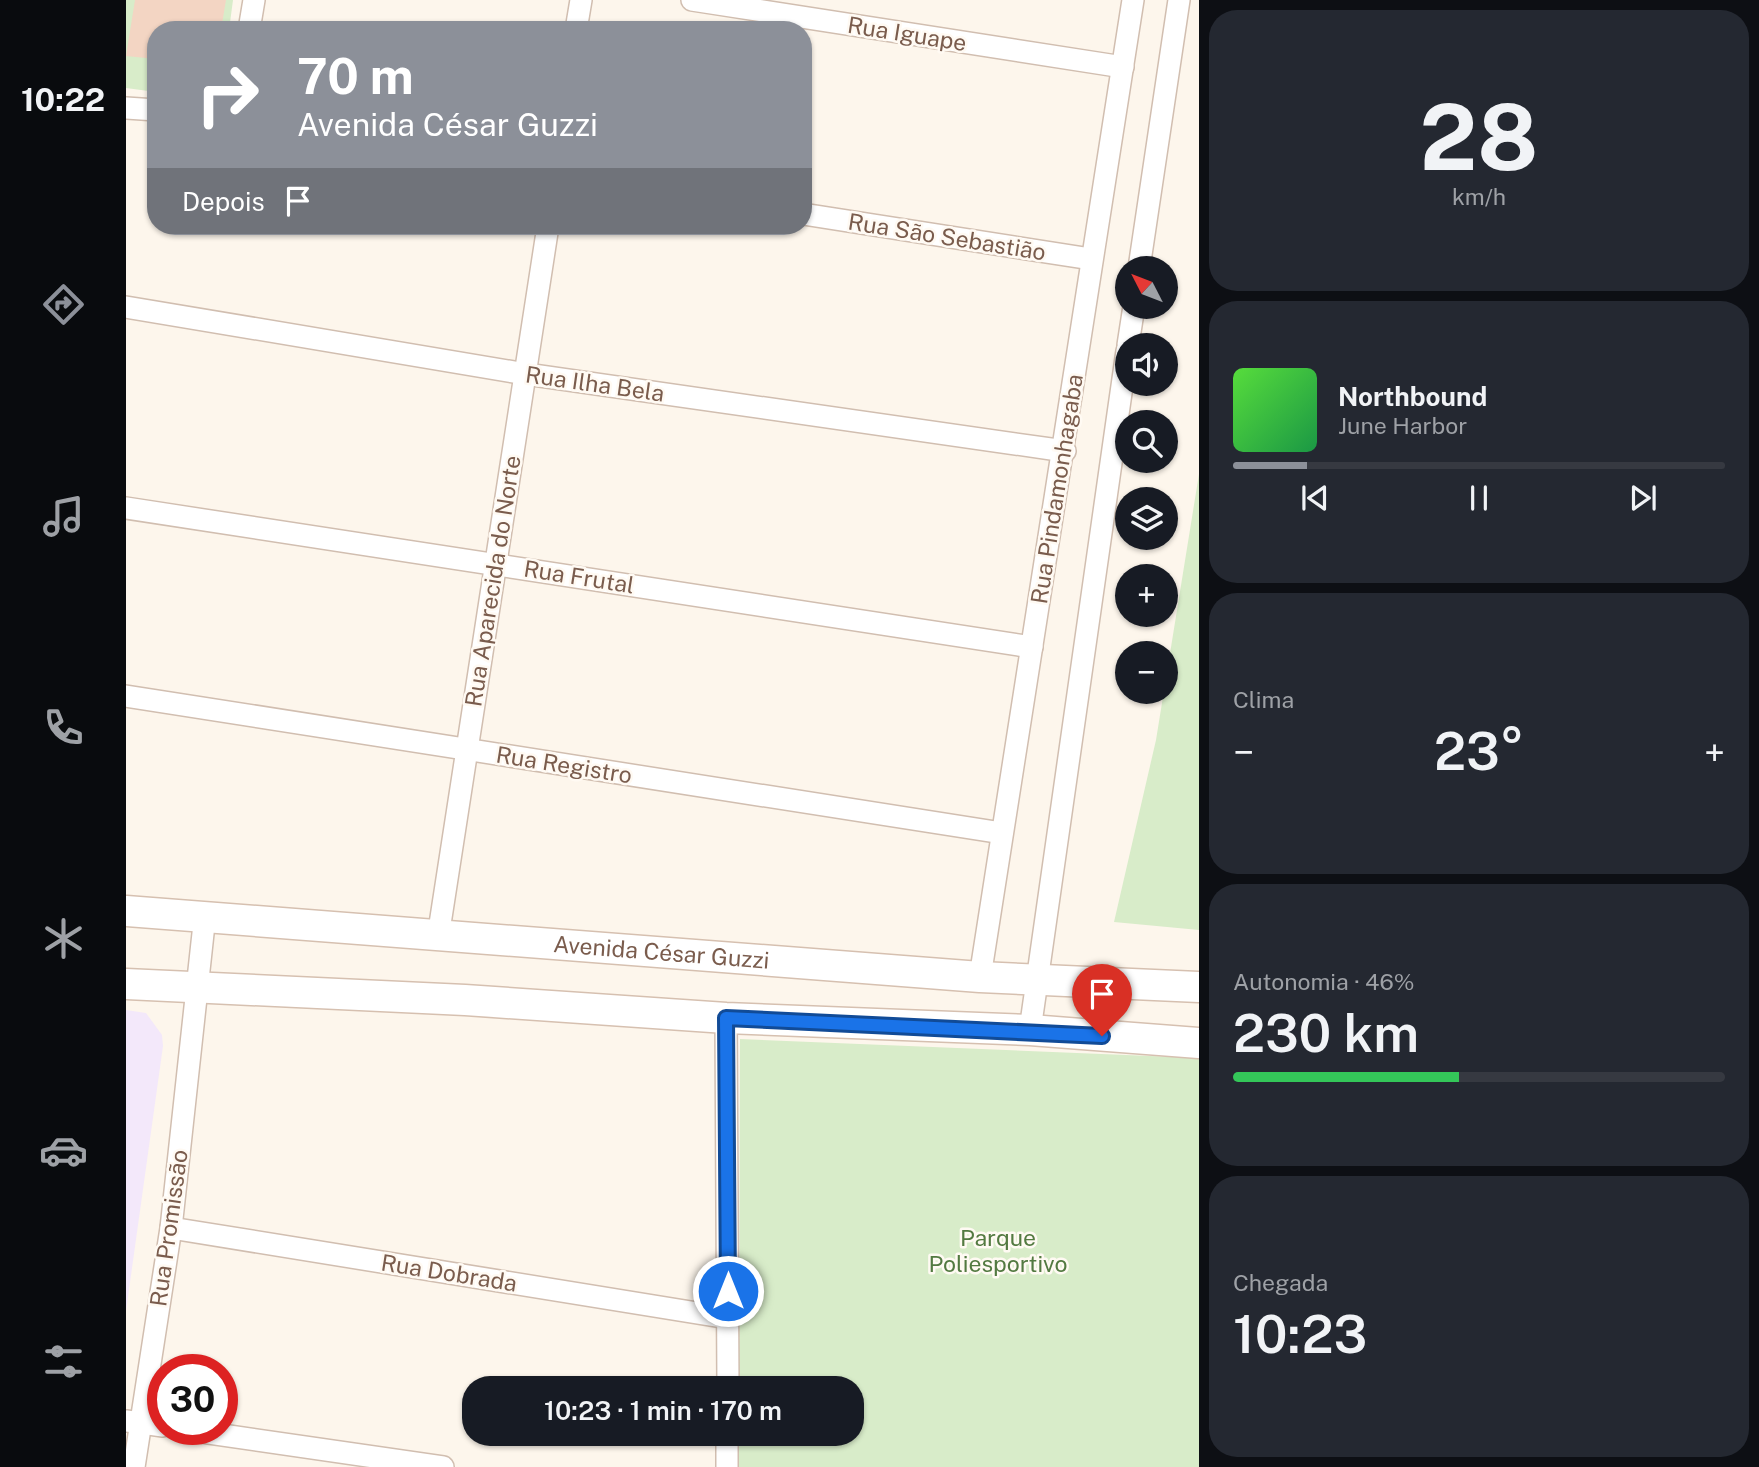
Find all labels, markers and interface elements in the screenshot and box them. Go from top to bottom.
street label: Rua Iguape [846,11,969,56]
text: 70 m [297,47,414,105]
icon: right [182,49,273,140]
text: 10:22 [21,81,105,118]
text: 28 [1420,84,1538,190]
text: Avenida César Guzzi [297,106,598,143]
icon: arrive [279,182,317,220]
text: km/h [1452,183,1506,210]
text: Depois [182,186,265,217]
street label: Rua São Sebastião [846,208,1048,265]
north arrow [1115,256,1178,318]
map controls [1115,256,1178,704]
icon: directions [39,280,88,329]
button: sound [1115,333,1178,396]
street label: Rua Ilha Bela [524,360,666,407]
street label: Rua Pindamonhagaba [1025,372,1088,606]
text: Northbound [1338,381,1487,412]
button: search [1115,410,1178,473]
text: June Harbor [1338,412,1467,439]
street label: Rua Aparecida do Norte [459,453,526,708]
icon: previous [1296,479,1334,517]
icon: pause [1460,479,1498,517]
icon: next [1624,479,1662,517]
button: layers [1115,487,1178,550]
icon: music [39,492,88,541]
street label: Rua Frutal [522,554,636,599]
button: + [1115,564,1178,627]
button: − [1115,641,1178,704]
text: Clima [1233,686,1294,713]
icon: phone [39,703,88,752]
text: 23° [1434,721,1524,782]
text: − [1233,730,1254,775]
text: + [1704,730,1725,775]
street label: Rua Registro [494,740,634,789]
icon: climate [39,914,88,963]
street label: Avenida César Guzzi [552,930,770,974]
pin [1072,964,1132,1036]
text: Autonomia · 46% [1233,968,1415,995]
icon: arrive [1083,975,1121,1013]
text: 230 km [1233,1003,1419,1064]
icon: car [39,1126,88,1175]
street label: Rua Promissão [144,1148,193,1308]
park label: Parque Poliesportivo [929,1224,1067,1277]
street label: Rua Dobrada [379,1248,519,1297]
position arrow [691,1254,765,1328]
text: Chegada [1233,1269,1328,1296]
text: 10:23 [1233,1304,1367,1365]
icon: filters [39,1337,88,1386]
speed limit sign: 30 [147,1354,238,1445]
text: 10:23 · 1 min · 170 m [544,1395,782,1426]

